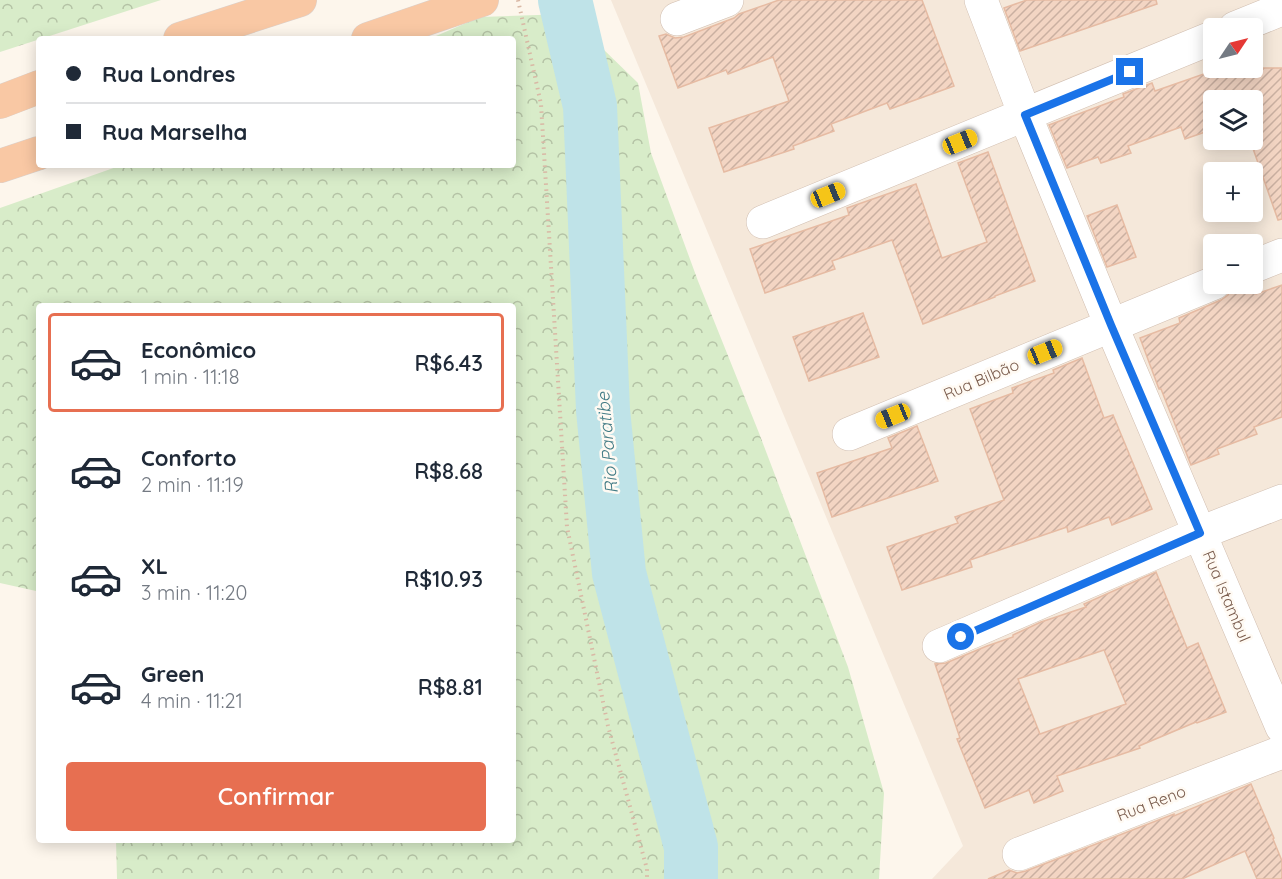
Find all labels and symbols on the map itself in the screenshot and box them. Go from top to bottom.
north arrow [1203,18,1263,78]
route end [1116,58,1143,85]
car [940,127,980,157]
car [808,180,848,210]
car [1025,337,1065,367]
street label: Rua Bilbão [940,354,1022,404]
water label: Rio Paratibe [591,390,623,495]
car [873,401,913,431]
street label: Rua Istambul [1199,547,1255,645]
route start [947,623,974,650]
street label: Rua Reno [1114,781,1188,825]

